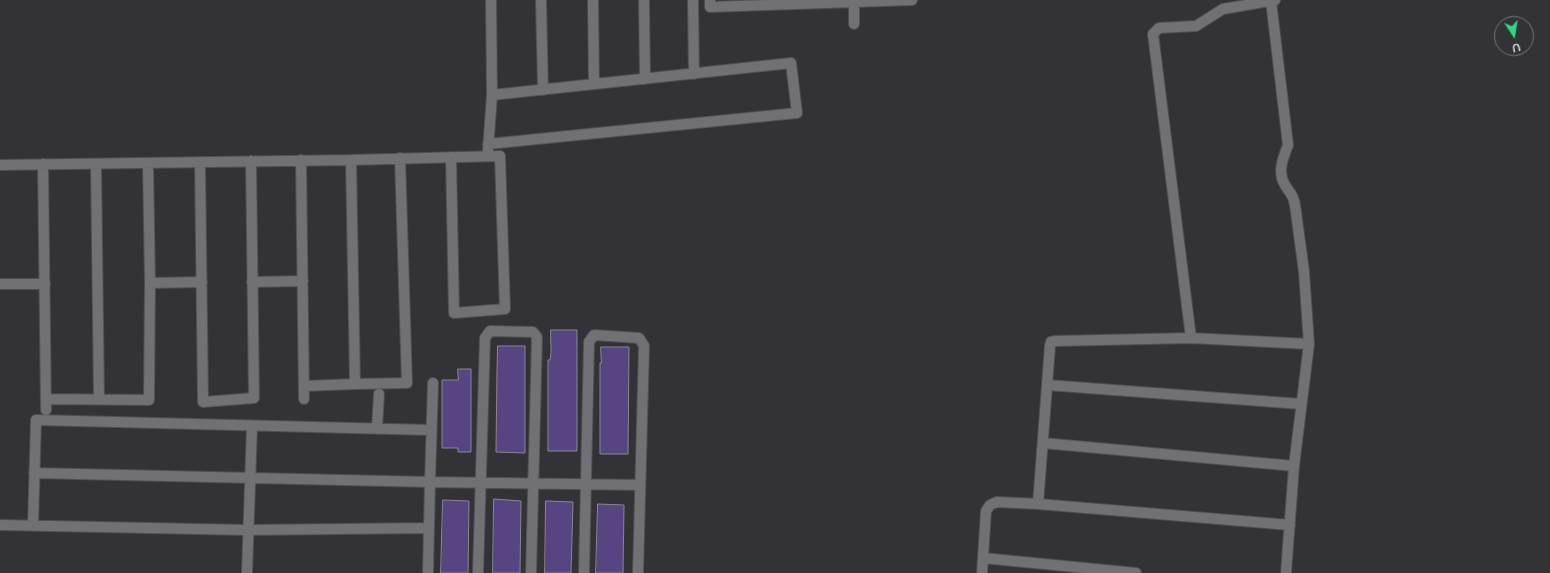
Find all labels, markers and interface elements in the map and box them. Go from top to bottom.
north arrow [1494,16,1534,56]
text: U [1511,40,1522,54]

